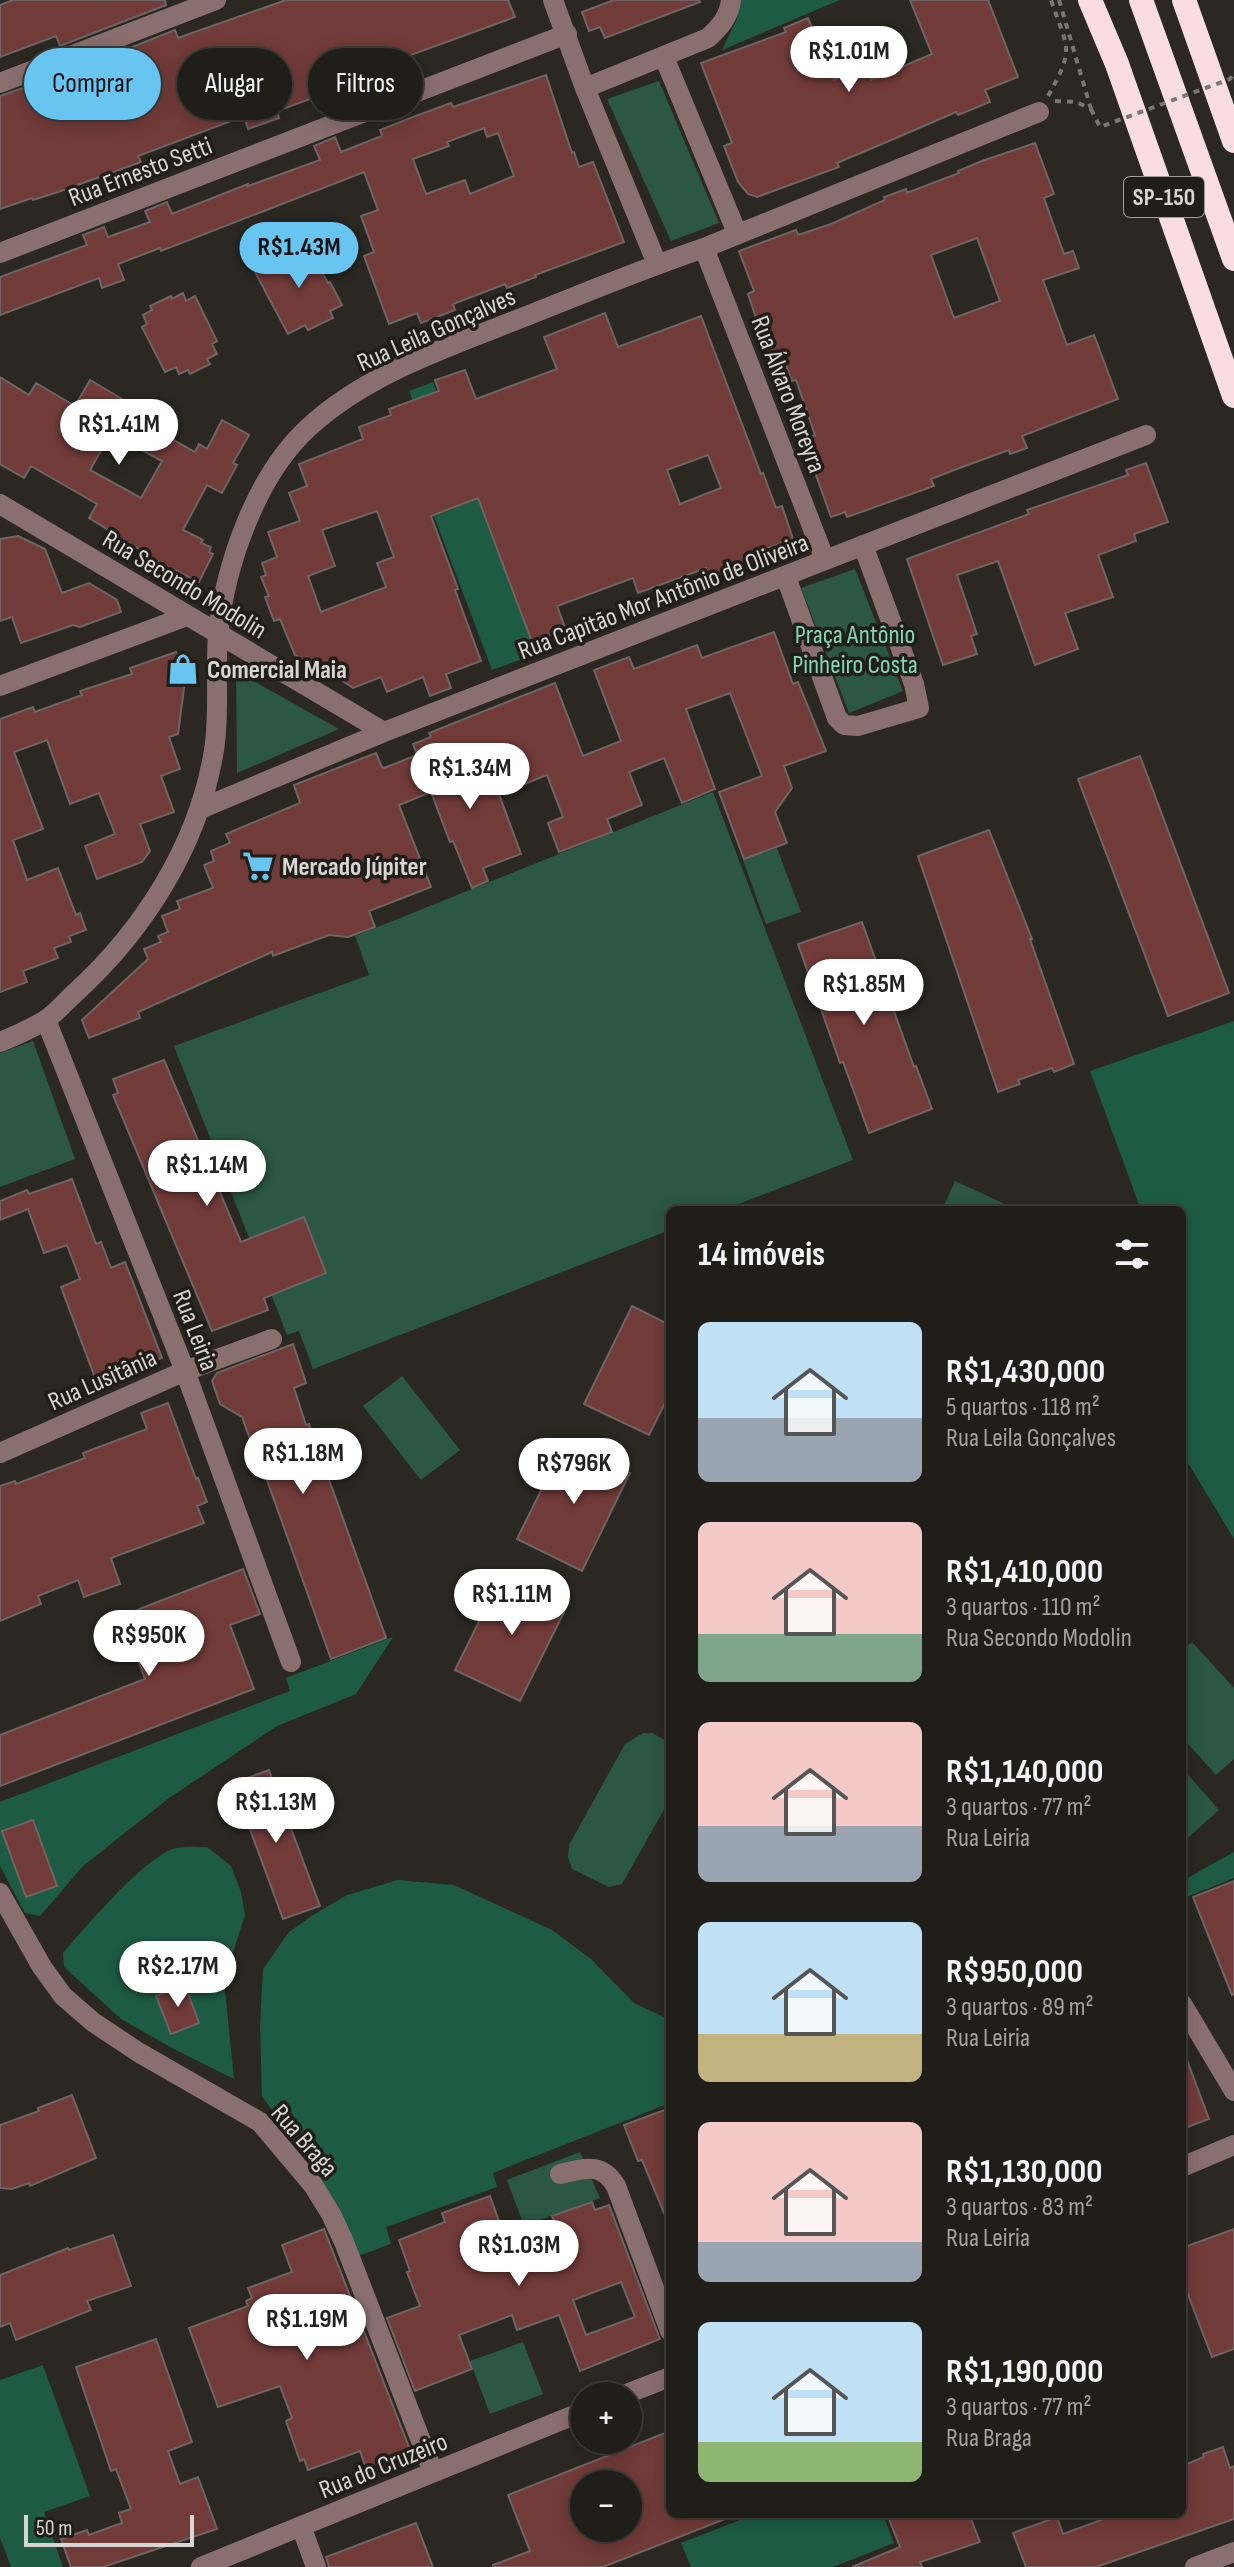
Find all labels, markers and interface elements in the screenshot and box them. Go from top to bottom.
pin: R$1.01M [775,26,923,94]
text: R$1.01M [808,36,890,67]
chip: Comprar [24,48,161,120]
chip: Alugar [177,48,292,120]
chip: Filtros [308,48,423,120]
street label: Rua Ernesto Setti [65,131,217,214]
road number: SP-150 [1124,177,1204,217]
pin: R$1.43M [225,222,373,290]
text: R$1.43M [257,232,341,263]
street label: Rua Leila Gonçalves [353,282,521,379]
street label: Rua Álvaro Moreyra [743,312,832,477]
pin: R$1.41M [45,399,193,467]
text: R$1.41M [78,409,160,440]
street label: Rua Secondo Modolin [97,524,272,646]
street label: Rua Capitão Mor Antônio de Oliveira [514,528,813,667]
park label: Praça Antônio Pinheiro Costa [792,620,918,681]
shop icon: Comercial Maia [166,652,200,686]
place label: Comercial Maia [207,655,347,686]
pin: R$1.34M [396,743,544,811]
text: R$1.34M [428,753,512,784]
supermarket icon: Mercado Júpiter [241,849,275,883]
place label: Mercado Júpiter [282,852,427,883]
pin: R$1.85M [790,959,938,1027]
text: R$1.85M [823,969,905,1000]
pin: R$1.14M [133,1140,281,1208]
text: R$1.14M [166,1150,248,1181]
icon: filters [1110,1232,1154,1276]
text: 14 imóveis [698,1234,825,1275]
street label: Rua Leiria [165,1286,224,1375]
street label: Rua Lusitânia [44,1343,162,1418]
text: R$1,430,000 [946,1351,1105,1392]
icon: home [762,1354,858,1450]
text: 5 quartos · 118 m² [946,1392,1100,1423]
text: Rua Leila Gonçalves [946,1423,1116,1454]
pin: R$1.18M [229,1428,377,1496]
text: R$1.18M [262,1438,344,1469]
pin: R$796K [509,1438,639,1506]
text: R$796K [537,1448,611,1479]
text: R$1,410,000 [946,1551,1103,1592]
icon: home [762,1554,858,1650]
pin: R$1.11M [438,1569,586,1637]
text: R$1.11M [472,1579,552,1610]
text: 3 quartos · 110 m² [946,1592,1101,1623]
pin: R$950K [84,1610,214,1678]
text: R$950K [112,1620,186,1651]
text: Rua Secondo Modolin [946,1623,1132,1654]
text: R$1,140,000 [946,1751,1103,1792]
icon: home [762,1754,858,1850]
pin: R$1.13M [202,1777,350,1845]
text: R$1.13M [235,1787,317,1818]
text: 3 quartos · 77 m² [946,1792,1092,1823]
text: Rua Leiria [946,1823,1030,1854]
pin: R$2.17M [104,1941,252,2009]
text: R$2.17M [137,1951,219,1982]
text: R$950,000 [946,1951,1083,1992]
icon: home [762,1954,858,2050]
text: 3 quartos · 89 m² [946,1992,1094,2023]
text: Rua Leiria [946,2023,1030,2054]
street label: Rua Braga [264,2098,344,2183]
text: R$1,130,000 [946,2151,1102,2192]
icon: home [762,2154,858,2250]
text: 3 quartos · 83 m² [946,2192,1093,2223]
pin: R$1.03M [445,2220,593,2288]
text: Rua Leiria [946,2223,1030,2254]
text: R$1.03M [478,2230,560,2261]
pin: R$1.19M [233,2294,381,2362]
text: R$1.19M [266,2304,348,2335]
text: R$1,190,000 [946,2351,1103,2392]
icon: home [762,2354,858,2450]
map controls [570,2382,642,2542]
button: + [570,2382,642,2454]
text: 3 quartos · 77 m² [946,2392,1092,2423]
text: Rua Braga [946,2423,1032,2454]
street label: Rua do Cruzeiro [315,2427,452,2506]
button: − [570,2470,642,2542]
scale bar [24,2511,194,2547]
text: 50 m [36,2515,72,2542]

